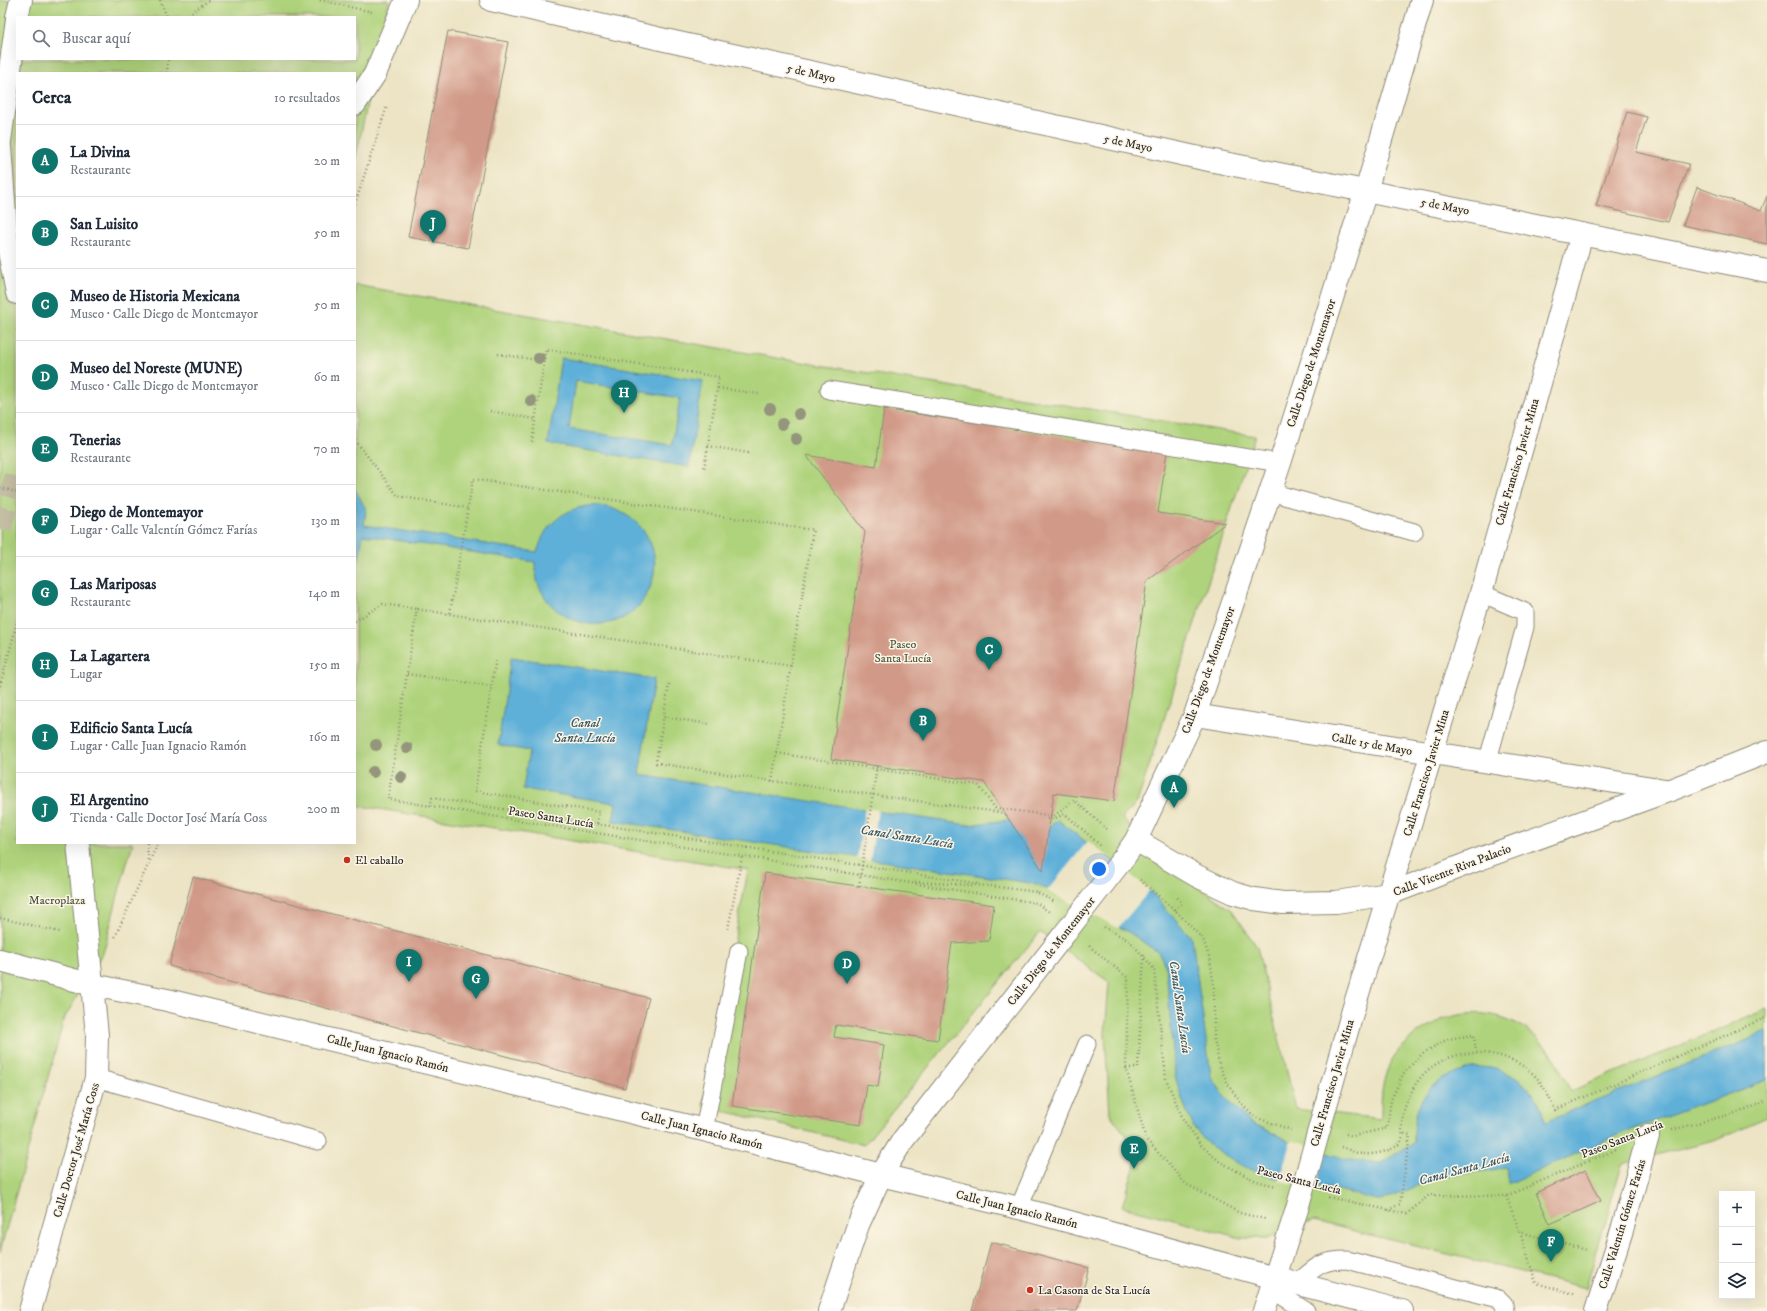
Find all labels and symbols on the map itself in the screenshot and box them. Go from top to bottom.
street label: 5 de Mayo [785,61,837,86]
street label: 5 de Mayo [1102,131,1154,156]
street label: 5 de Mayo [1419,194,1471,219]
pin: J [420,210,446,243]
street label: Calle Diego de Montemayor [1284,297,1340,429]
pin: H [611,380,637,413]
street label: Calle Francisco Javier Mina [1492,396,1543,527]
street label: Calle Diego de Montemayor [1178,604,1239,736]
park label: Paseo Santa Lucía [875,637,932,666]
pin: C [976,637,1002,670]
street label: Calle Francisco Javier Mina [1400,707,1453,838]
pin: B [910,708,936,741]
water label: Canal Santa Lucía [553,715,616,746]
street label: Calle 15 de Mayo [1330,730,1414,759]
pin: A [1161,775,1187,808]
street label: Paseo Santa Lucía [507,803,596,832]
water label: Canal Santa Lucía [859,822,955,852]
street label: Calle Vicente Riva Palacio [1391,841,1513,900]
place label: El caballo [355,853,404,868]
marker: El caballo [342,855,352,865]
your location [1089,859,1109,879]
park label: Macroplaza [29,893,86,908]
street label: Calle Diego de Montemayor [1004,893,1099,1009]
pin: I [396,949,422,982]
pin: D [834,951,860,984]
water label: Canal Santa Lucía [1166,960,1195,1055]
pin: G [463,966,489,999]
street label: Calle Francisco Javier Mina [1307,1017,1358,1148]
street label: Calle Juan Ignacio Ramón [325,1031,451,1076]
street label: Calle Doctor José María Coss [50,1081,103,1219]
street label: Calle Juan Ignacio Ramón [639,1108,765,1153]
street label: Paseo Santa Lucía [1579,1117,1666,1162]
pin: E [1121,1136,1147,1169]
water label: Canal Santa Lucía [1417,1149,1512,1189]
street label: Calle Valentín Gómez Farías [1596,1157,1649,1291]
street label: Paseo Santa Lucía [1255,1163,1343,1198]
street label: Calle Juan Ignacio Ramón [954,1187,1080,1232]
pin: F [1538,1229,1564,1262]
place label: La Casona de Sta Lucía [1038,1283,1151,1298]
marker: La Casona de Sta Lucía [1025,1285,1035,1295]

